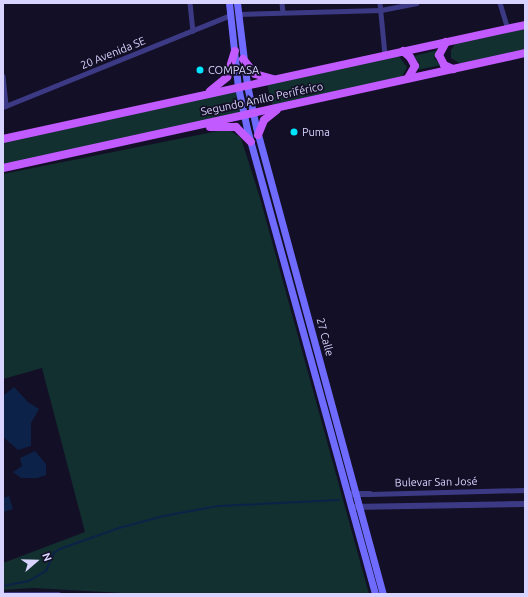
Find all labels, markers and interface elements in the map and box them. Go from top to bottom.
street label: 20 Avenida SE [79,34,147,72]
place label: COMPASA [208,63,259,77]
marker: COMPASA [195,65,205,75]
street label: Segundo Anillo Periférico [200,80,324,118]
place label: Puma [302,125,330,139]
marker: Puma [289,127,299,137]
street label: 27 Calle [314,316,336,358]
street label: Bulevar San José [394,475,478,489]
north arrow [16,541,56,581]
text: N [40,551,54,563]

